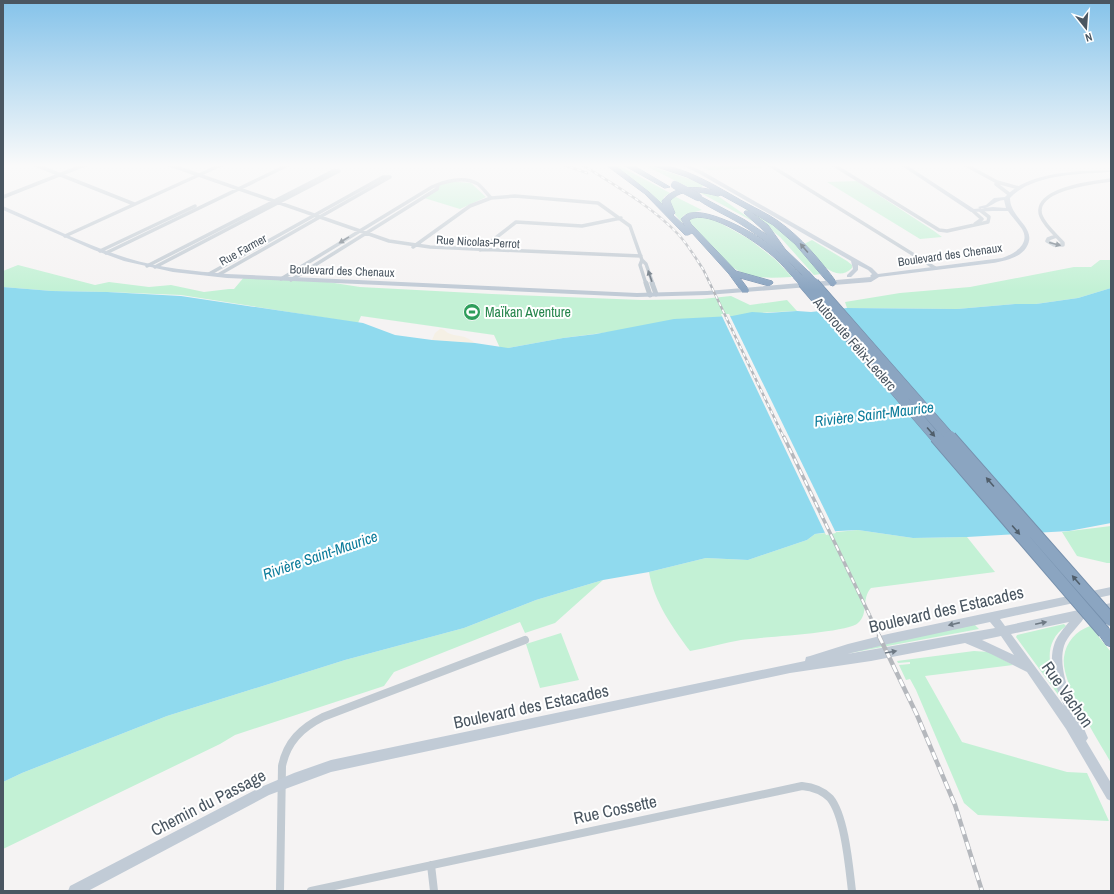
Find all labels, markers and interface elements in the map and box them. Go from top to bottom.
north arrow [1066,8,1106,48]
text: N [1084,30,1094,45]
street label: Rue Farmer [216,230,270,270]
street label: Rue Nicolas-Perrot [436,232,520,252]
one-way arrow [338,237,350,244]
street label: Boulevard des Chenaux [897,240,1003,270]
one-way arrow [799,242,808,253]
one-way arrow [1048,242,1061,248]
street label: Boulevard des Chenaux [289,261,395,281]
one-way arrow [647,270,653,282]
street label: Autoroute Félix-Leclerc [809,293,901,395]
sports icon: Maïkan Aventure [462,302,482,322]
place label: Maïkan Aventure [485,303,571,321]
water label: Rivière Saint-Maurice [813,396,935,432]
one-way arrow [926,426,935,437]
one-way arrow [986,478,995,487]
water label: Rivière Saint-Maurice [260,525,380,585]
one-way arrow [1011,525,1020,535]
one-way arrow [1071,575,1081,585]
street label: Boulevard des Estacades [866,580,1026,638]
one-way arrow [1035,619,1047,625]
one-way arrow [947,622,960,628]
one-way arrow [885,649,898,655]
street label: Rue Vachon [1037,656,1099,732]
street label: Boulevard des Estacades [451,678,611,734]
street label: Chemin du Passage [147,763,270,841]
street label: Rue Cossette [571,789,659,829]

